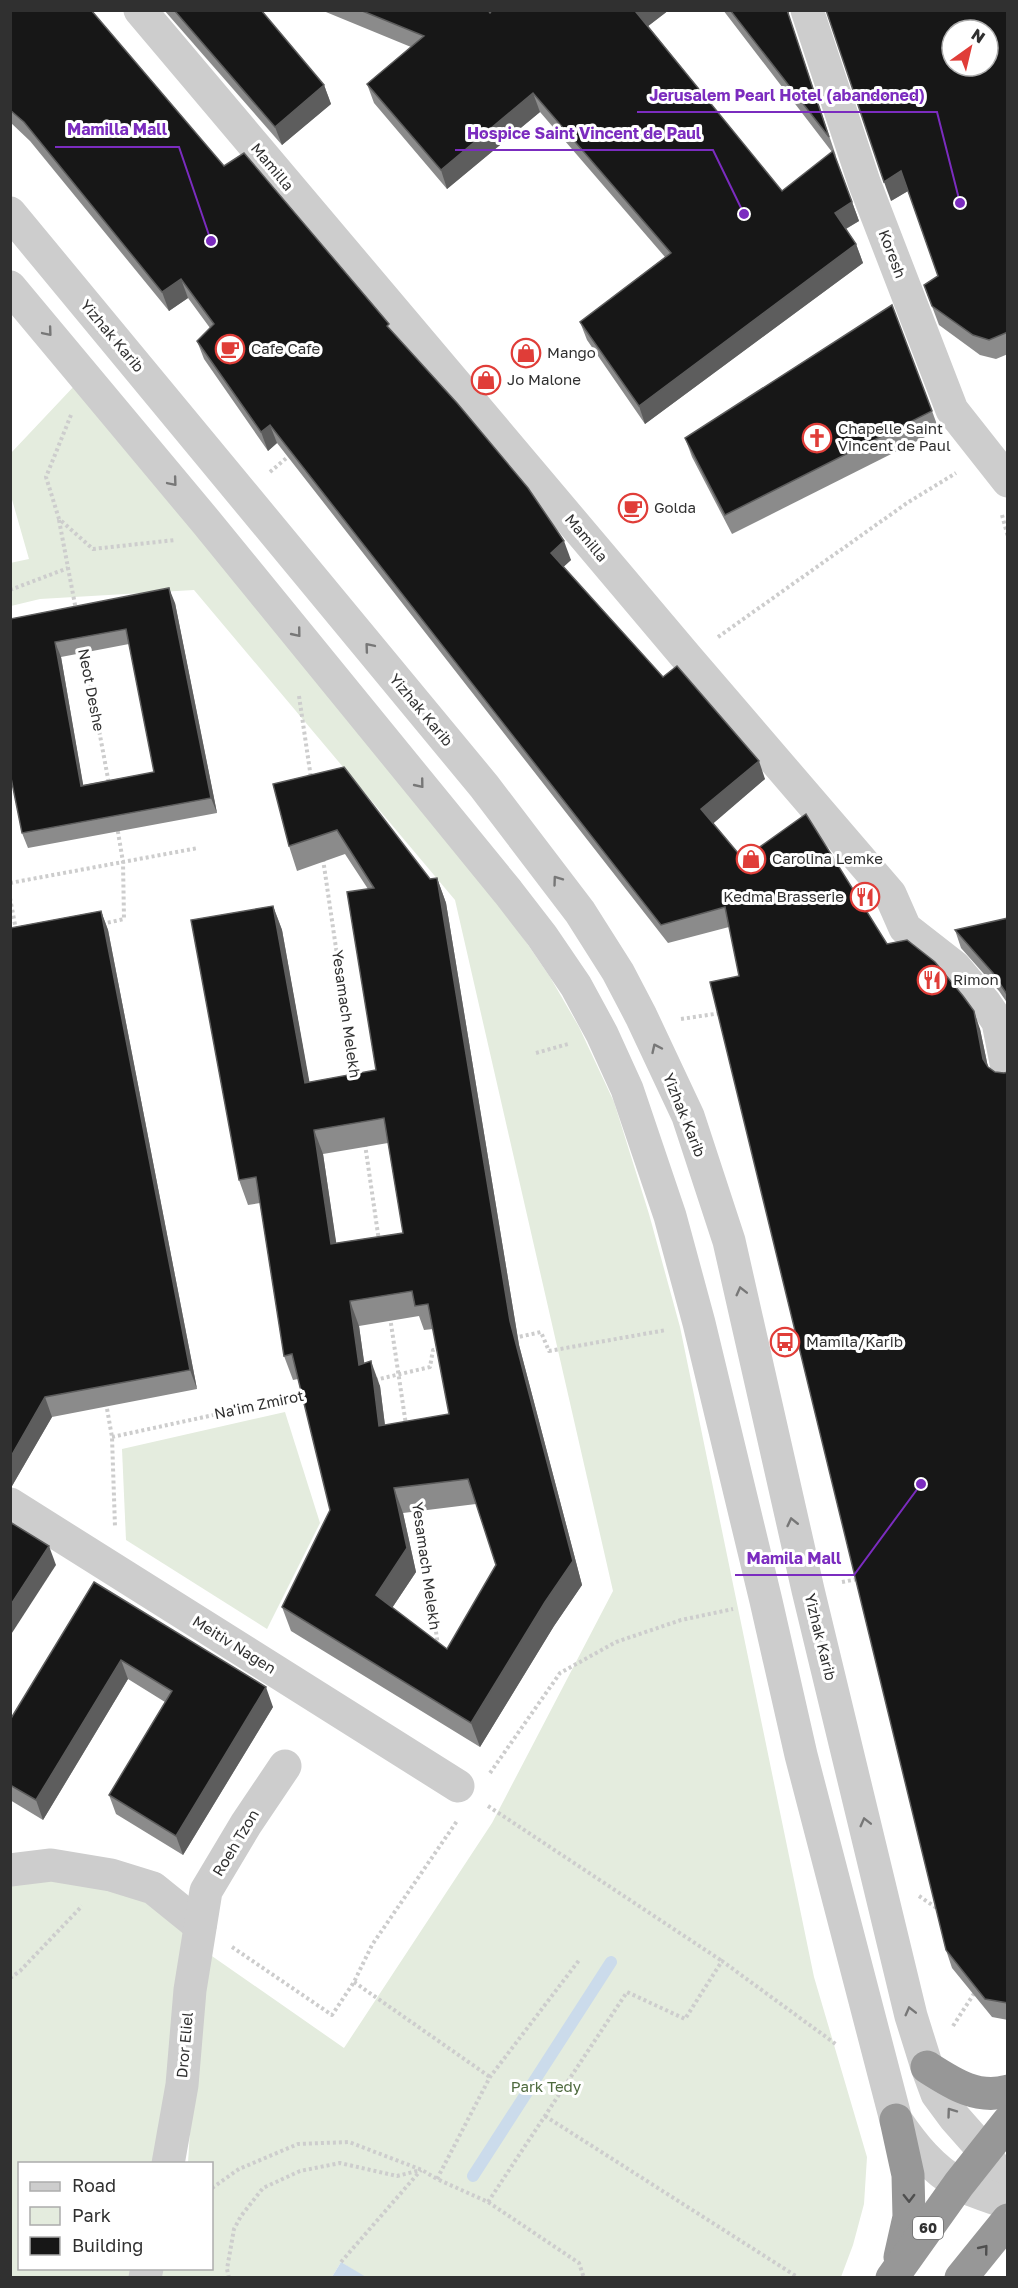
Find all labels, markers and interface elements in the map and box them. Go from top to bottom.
north arrow [940,18,1000,78]
text: N [968,24,989,47]
callout: Jerusalem Pearl Hotel (abandoned) [637,78,937,112]
text: Jerusalem Pearl Hotel (abandoned) [649,85,925,105]
callout: Mamilla Mall [55,113,179,147]
callout: Hospice Saint Vincent de Paul [455,116,713,150]
text: Mamilla Mall [67,119,168,139]
text: Hospice Saint Vincent de Paul [467,123,702,143]
street label: Mamilla [248,139,298,194]
street label: Koresh [875,227,910,281]
street label: Yizhak Karib [77,295,148,375]
one-way arrow [41,325,52,336]
cafe icon: Cafe Cafe [214,333,246,365]
shop icon: Mango [510,337,542,369]
place label: Cafe Cafe [251,339,320,357]
place label: Mango [547,343,596,361]
shop icon: Jo Malone [470,364,502,396]
place label: Jo Malone [507,370,581,388]
place label: Chapelle Saint Vincent de Paul [838,419,951,454]
church icon: Chapelle Saint Vincent de Paul [801,422,833,454]
one-way arrow [165,475,176,486]
cafe icon: Golda [617,492,649,524]
place label: Golda [654,498,696,516]
street label: Mamilla [562,510,612,565]
one-way arrow [289,626,300,637]
one-way arrow [365,643,376,654]
street label: Neot Deshe [75,647,109,733]
street label: Yizhak Karib [386,669,457,749]
one-way arrow [413,777,424,788]
shop icon: Carolina Lemke [735,843,767,875]
place label: Carolina Lemke [772,849,883,867]
one-way arrow [553,876,564,887]
restaurant icon: Kedma Brasserie [849,881,881,913]
place label: Kedma Brasserie [723,887,844,905]
street label: Yesamach Melekh [329,949,365,1079]
restaurant icon: Rimon [916,964,948,996]
place label: Rimon [953,970,999,988]
one-way arrow [652,1043,664,1054]
street label: Yizhak Karib [660,1070,710,1159]
one-way arrow [735,1286,748,1296]
bus stop icon: Mamila/Karib [769,1326,801,1358]
place label: Mamila/Karib [806,1332,903,1350]
street label: Na'im Zmirot [212,1386,305,1422]
street label: Yesamach Melekh [409,1501,445,1631]
one-way arrow [787,1518,800,1528]
callout: Mamila Mall [735,1541,854,1575]
text: Mamila Mall [747,1548,842,1568]
street label: Yizhak Karib [801,1591,840,1682]
street label: Meitiv Nagen [190,1611,280,1677]
street label: Roeh Tzon [208,1806,262,1879]
one-way arrow [859,1817,872,1827]
one-way arrow [905,2006,918,2016]
street label: Dror Eliel [172,2011,196,2079]
park label: Park Tedy [511,2077,582,2095]
one-way arrow [947,2108,958,2119]
legend [18,2162,213,2270]
text: Road [72,2174,116,2196]
one-way arrow [903,2194,915,2203]
text: Park [72,2204,111,2226]
road number: 60 [913,2217,943,2239]
text: Building [72,2234,143,2256]
one-way arrow [977,2244,988,2255]

